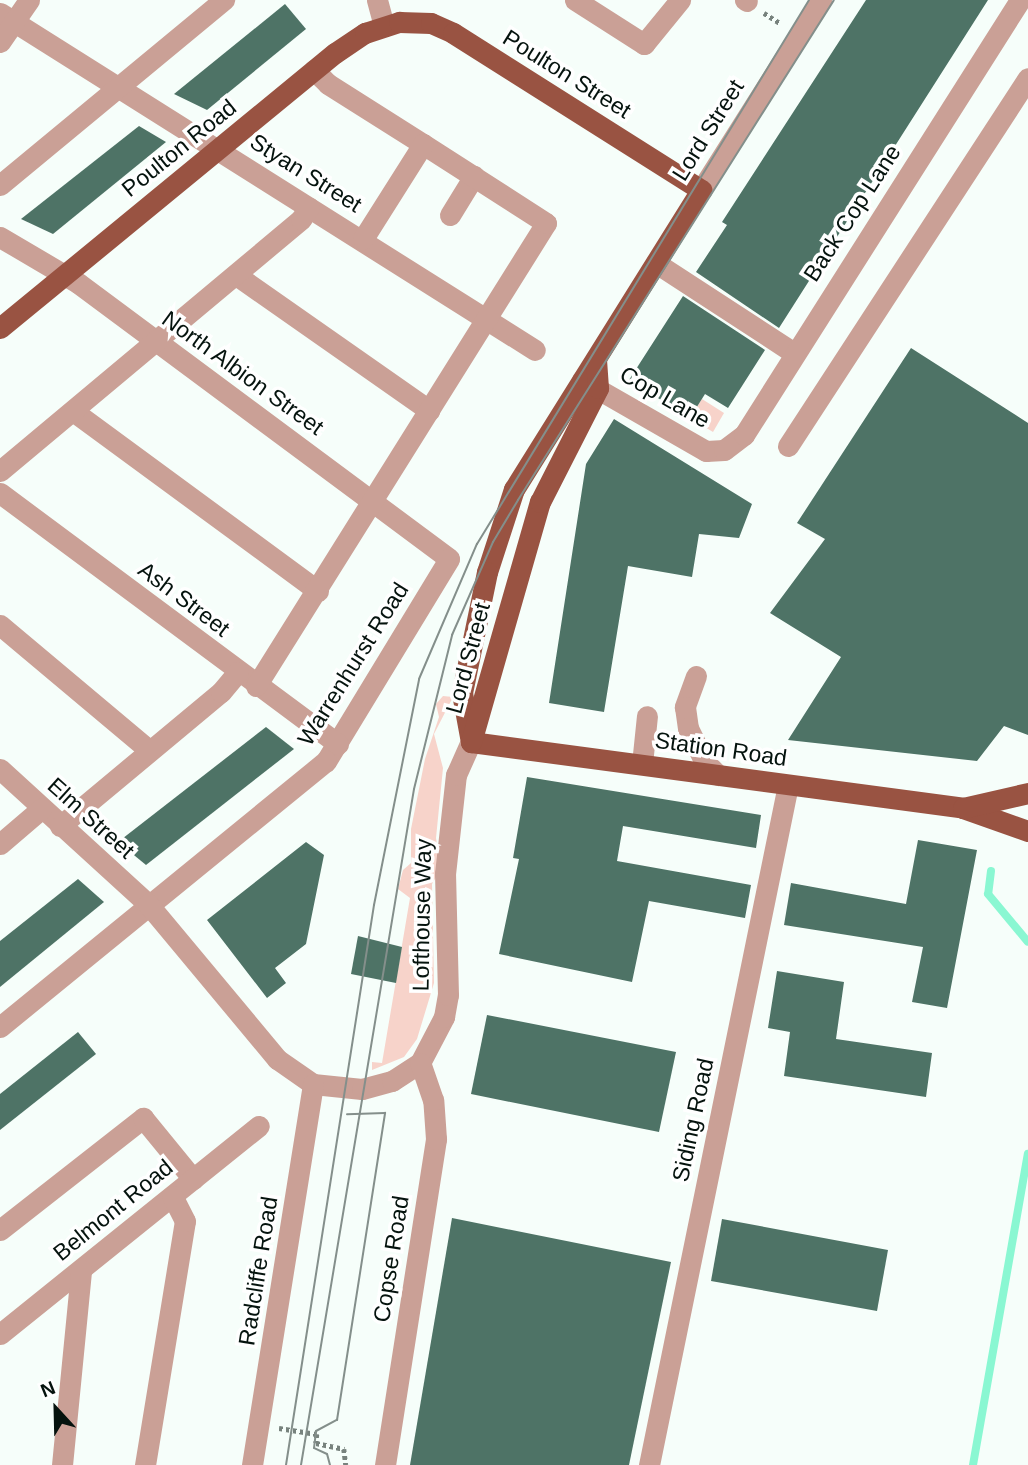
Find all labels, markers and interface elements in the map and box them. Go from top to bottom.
street label: Poulton Street [498,24,636,124]
street label: Lord Street [666,74,750,186]
street label: Poulton Road [116,93,242,203]
street label: Styan Street [245,128,367,218]
street label: Back Cop Lane [798,140,906,286]
street label: North Albion Street [156,305,330,441]
street label: Cop Lane [615,360,715,434]
street label: Ash Street [133,556,235,642]
street label: Warrenhurst Road [292,577,414,751]
street label: Lord Street [440,599,496,717]
street label: Station Road [653,726,789,772]
street label: Elm Street [42,772,140,864]
street label: Lofthouse Way [407,838,437,992]
street label: Siding Road [666,1056,720,1184]
street label: Belmont Road [48,1153,178,1267]
street label: Copse Road [367,1194,415,1324]
street label: Radcliffe Road [233,1195,283,1347]
north arrow [21,1374,91,1444]
text: N [38,1377,58,1401]

